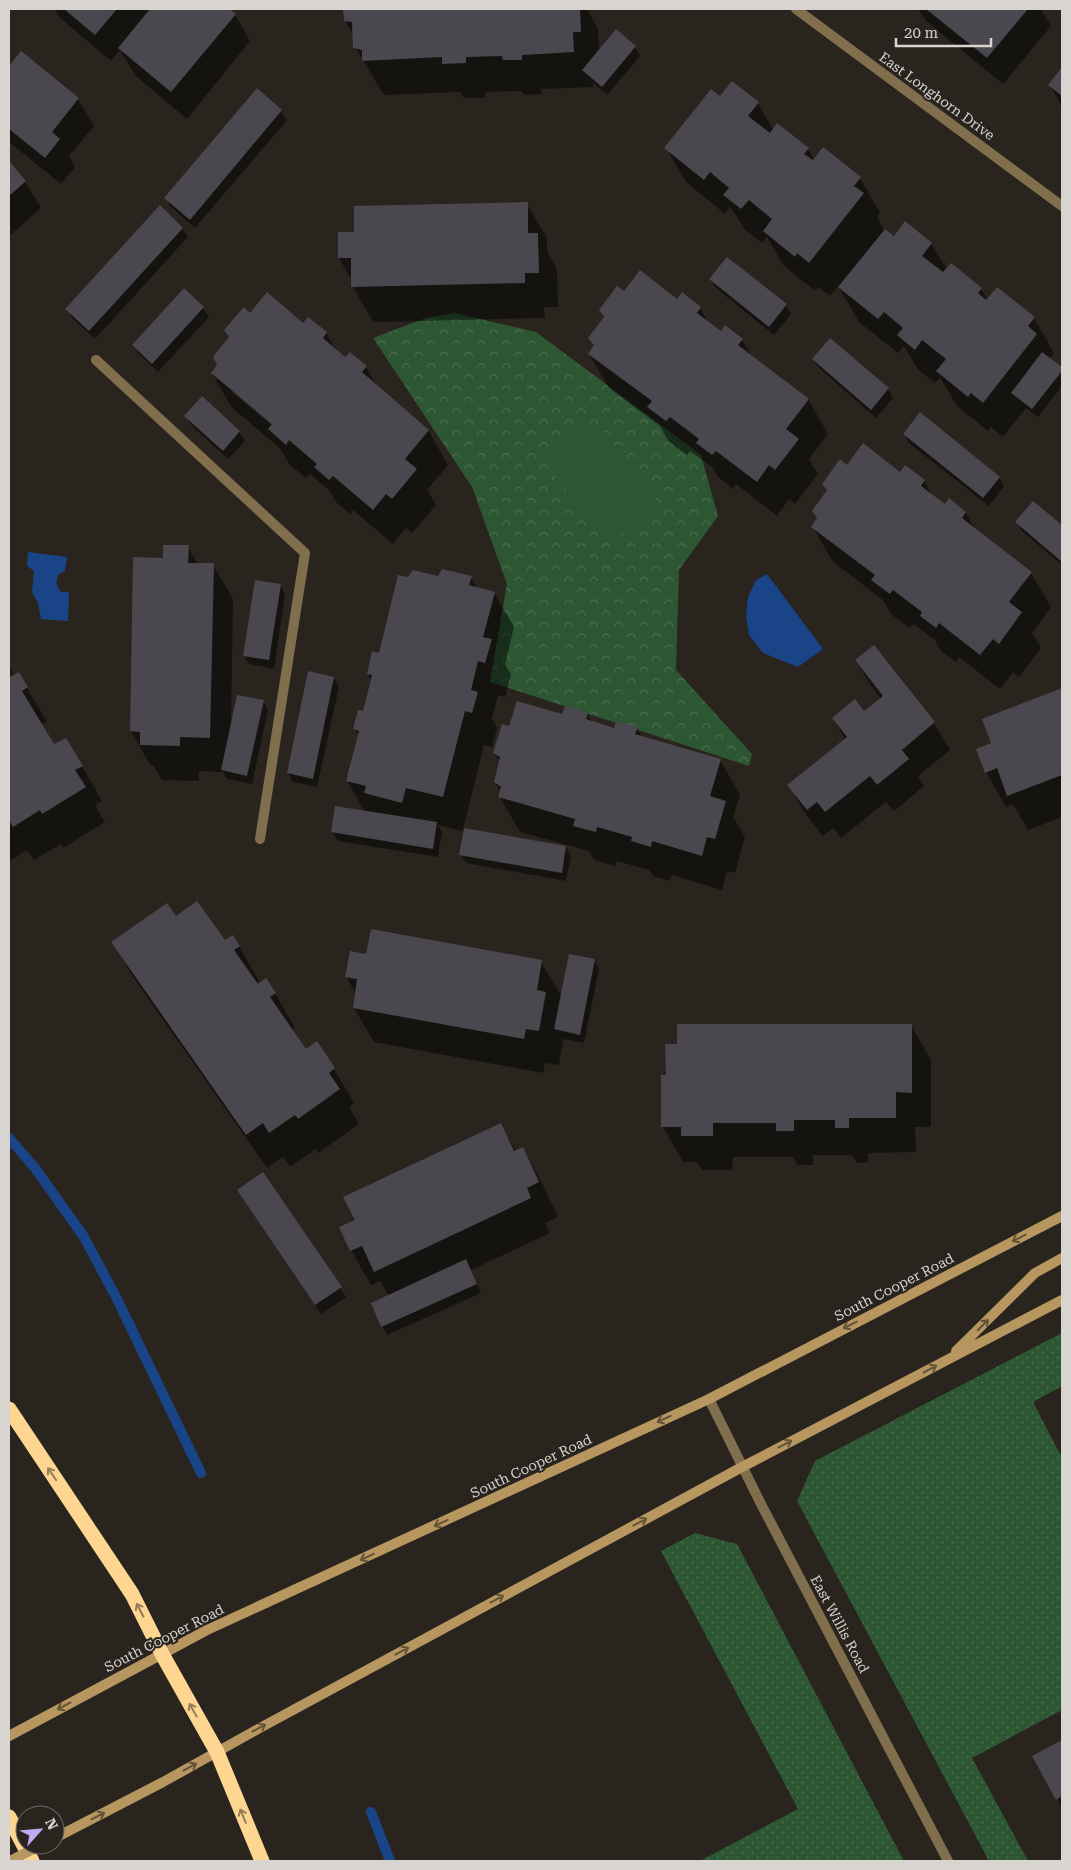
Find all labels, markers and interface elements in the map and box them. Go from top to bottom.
scale bar [896,15,991,47]
text: 20 m [904,24,939,42]
street label: East Longhorn Drive [876,49,998,143]
one-way arrow [1012,1234,1027,1243]
street label: South Cooper Road [832,1250,956,1324]
one-way arrow [977,1319,989,1331]
one-way arrow [843,1321,858,1330]
one-way arrow [922,1364,937,1374]
one-way arrow [657,1415,672,1424]
street label: South Cooper Road [468,1431,594,1501]
one-way arrow [778,1439,793,1449]
one-way arrow [47,1467,57,1481]
one-way arrow [633,1517,648,1527]
one-way arrow [434,1519,449,1528]
one-way arrow [360,1553,375,1563]
street label: East Willis Road [807,1572,873,1676]
one-way arrow [490,1594,504,1604]
street label: South Cooper Road [102,1601,226,1675]
one-way arrow [135,1603,145,1618]
one-way arrow [394,1646,409,1655]
one-way arrow [57,1702,71,1712]
one-way arrow [188,1702,198,1717]
one-way arrow [251,1723,266,1733]
one-way arrow [182,1762,197,1772]
north arrow [15,1805,65,1855]
one-way arrow [238,1809,248,1824]
one-way arrow [91,1811,106,1821]
text: N [42,1816,61,1833]

